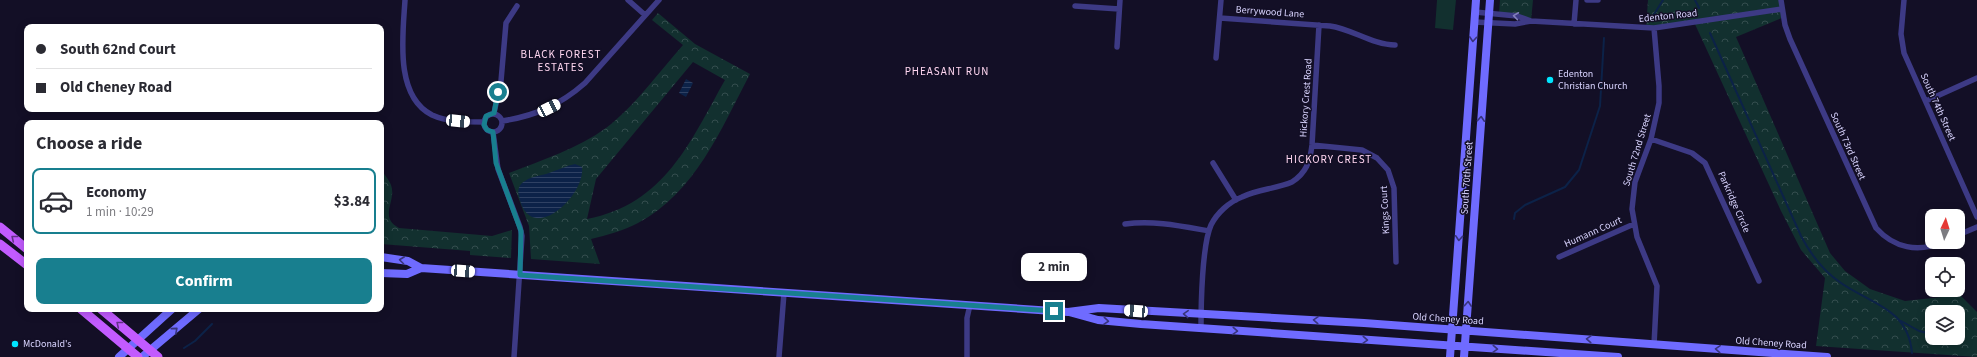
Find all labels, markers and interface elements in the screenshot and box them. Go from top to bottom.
street label: Berrywood Lane [1235,3,1305,21]
street label: Edenton Road [1638,6,1698,26]
one-way arrow [1513,12,1519,21]
one-way arrow [1468,36,1477,42]
text: South 62nd Court [60,39,176,60]
district label: BLACK FOREST ESTATES [521,47,601,75]
street label: Hickory Crest Road [1296,58,1316,138]
district label: PHEASANT RUN [905,64,989,79]
place label: Edenton Christian Church [1558,67,1627,93]
street label: South 74th Street [1917,71,1959,144]
marker: Edenton Christian Church [1545,75,1555,85]
text: Old Cheney Road [60,77,172,98]
route start [489,83,507,101]
car [536,97,562,119]
street label: South 73rd Street [1827,110,1869,183]
street label: South 72nd Street [1619,111,1655,188]
car [445,114,471,128]
one-way arrow [1477,116,1486,122]
text: Choose a ride [36,131,142,156]
street label: South 70th Street [1457,141,1477,215]
district label: HICKORY CREST [1286,152,1372,167]
street label: Parkridge Circle [1714,169,1754,235]
text: Economy [86,182,147,203]
icon: car [38,183,74,219]
street label: Kings Court [1377,185,1393,235]
text: $3.84 [334,191,370,212]
text: 1 min · 10:29 [86,203,154,221]
north arrow [1925,209,1965,249]
map controls [1925,209,1965,345]
street label: Humann Court [1562,213,1625,251]
one-way arrow [11,235,18,242]
one-way arrow [1454,235,1463,241]
callout: 2 min [1021,253,1087,281]
one-way arrow [399,256,405,265]
button: locate [1925,257,1965,297]
button: Confirm [36,258,372,304]
text: 2 min [1038,258,1070,276]
car [451,264,475,278]
one-way arrow [1464,301,1473,307]
route end [1045,302,1063,320]
car [1124,304,1148,318]
button: layers [1925,305,1965,345]
one-way arrow [1183,310,1189,318]
street label: Old Cheney Road [1412,310,1484,328]
one-way arrow [1103,316,1109,325]
one-way arrow [1313,316,1319,325]
one-way arrow [116,321,123,328]
one-way arrow [1232,326,1238,335]
one-way arrow [170,327,178,334]
street label: Old Cheney Road [1735,334,1807,352]
one-way arrow [1362,335,1368,344]
one-way arrow [1586,335,1592,344]
place label: McDonald's [23,337,72,351]
marker: McDonald's [10,339,20,349]
one-way arrow [1492,345,1498,354]
one-way arrow [1715,345,1721,354]

